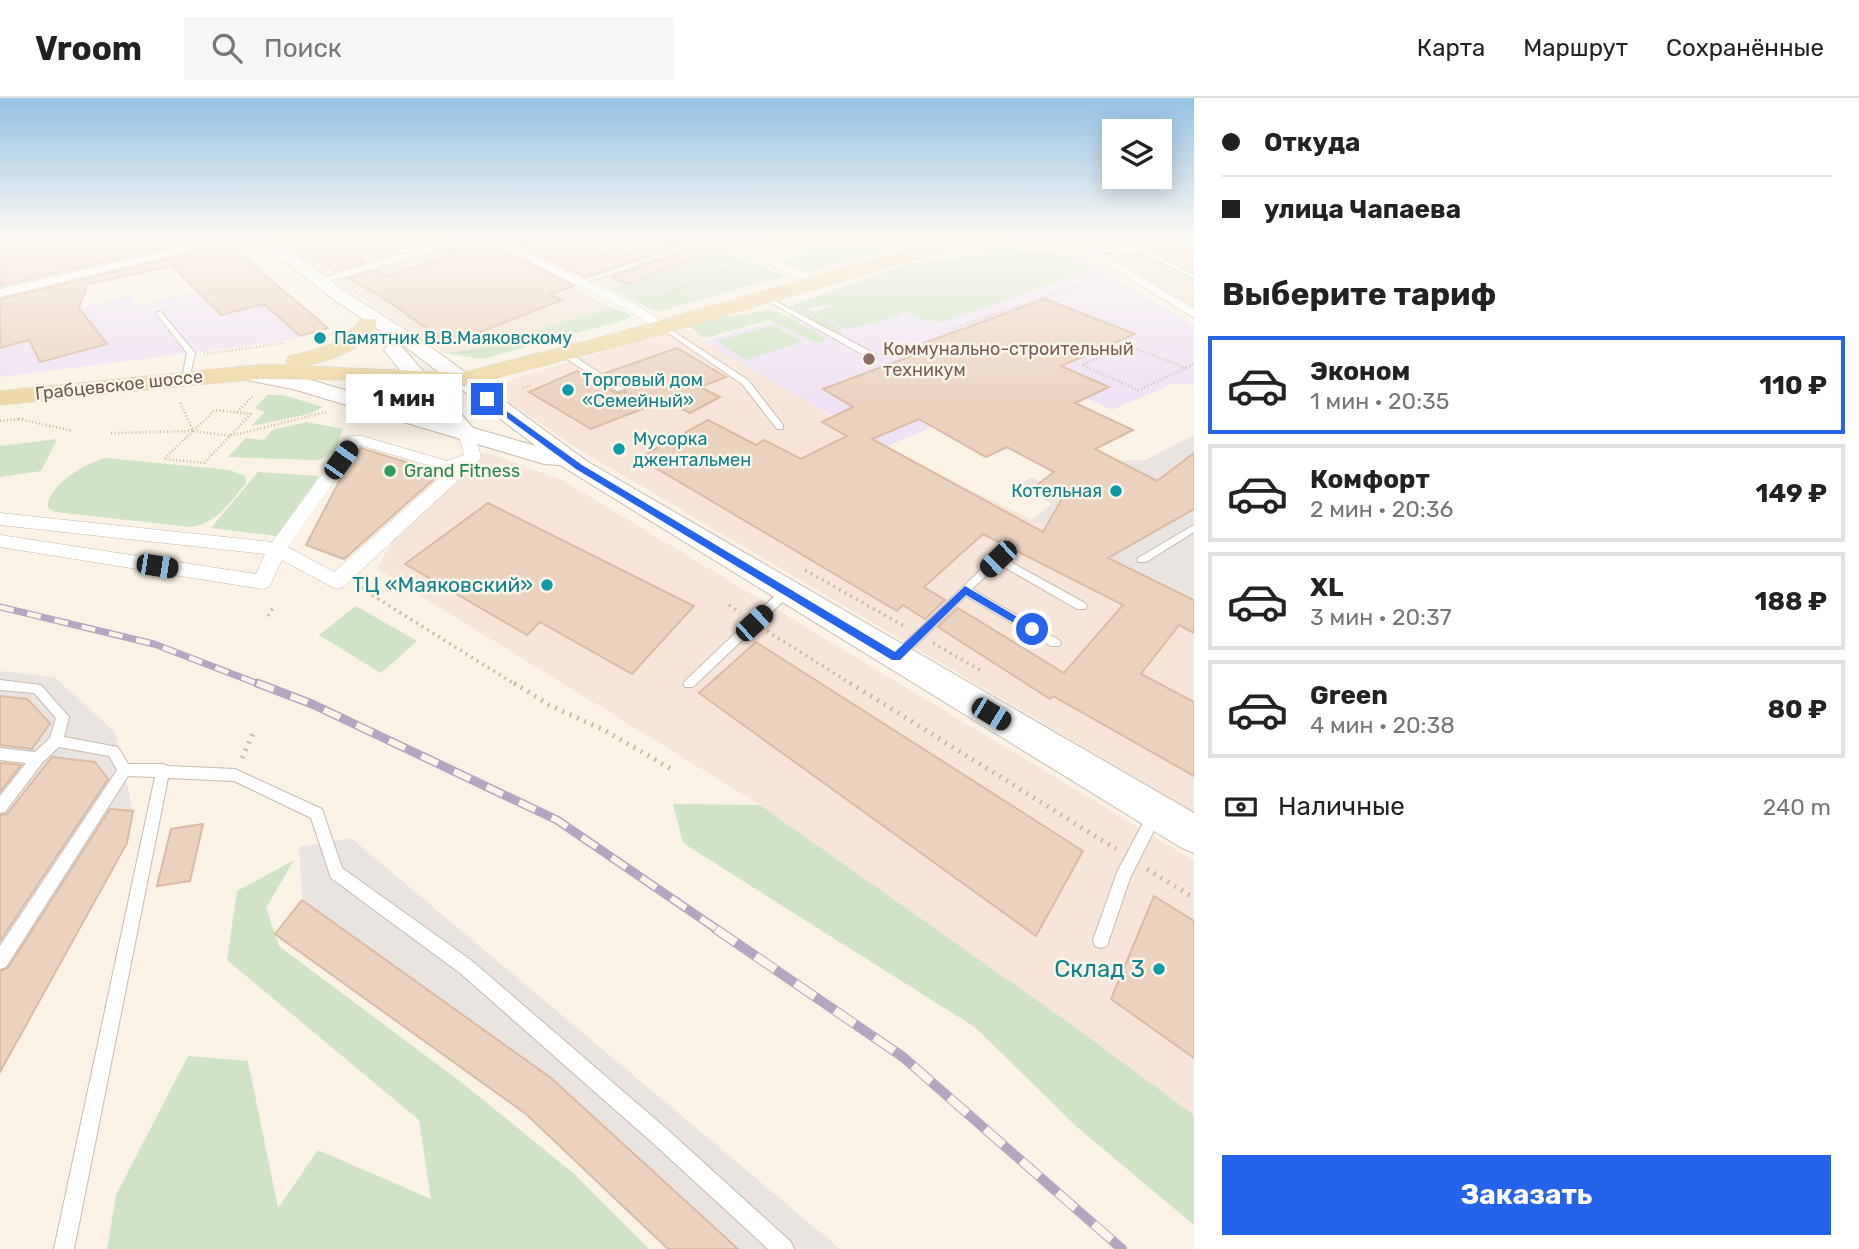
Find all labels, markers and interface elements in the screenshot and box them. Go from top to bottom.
search box [184,17,674,80]
text: Vroom [35,29,142,68]
icon: search [208,29,246,67]
text: Поиск [264,33,342,64]
text: Карта [1417,34,1485,62]
text: Маршрут [1523,34,1628,62]
text: Сохранённые [1666,34,1824,62]
map controls [1102,119,1172,189]
button: layers [1102,119,1172,189]
text: Откуда [1264,127,1360,158]
text: улица Чапаева [1264,194,1461,225]
text: Выберите тариф [1222,275,1496,313]
place label: Памятник В.В.Маяковскому [334,327,572,349]
marker: Памятник В.В.Маяковскому [312,330,328,346]
place label: Коммунально-строительный техникум [883,338,1134,381]
marker: Коммунально-строительный техникум [861,351,877,367]
icon: car [1226,354,1289,417]
text: Эконом [1310,356,1410,387]
street label: Грабцевское шоссе [34,365,204,405]
place label: Торговый дом «Семейный» [582,369,703,412]
text: 110 ₽ [1759,370,1827,401]
callout: 1 мин [347,374,462,424]
marker: Торговый дом «Семейный» [560,382,576,398]
route end [471,383,503,415]
text: 1 мин [373,384,435,412]
text: 1 мин · 20:35 [1310,387,1450,415]
place label: Мусорка джентальмен [633,428,751,471]
car [321,437,362,483]
marker: Мусорка джентальмен [611,441,627,457]
place label: Grand Fitness [404,460,520,482]
icon: car [1226,462,1289,525]
marker: Grand Fitness [382,463,398,479]
text: Комфорт [1310,464,1430,495]
text: 149 ₽ [1755,478,1827,509]
place label: Котельная [1011,480,1102,502]
marker: Котельная [1108,483,1124,499]
text: 2 мин · 20:36 [1310,495,1453,523]
car [976,537,1021,581]
car [135,552,180,580]
icon: car [1226,570,1289,633]
place label: ТЦ «Маяковский» [352,572,533,597]
text: XL [1310,572,1343,603]
marker: ТЦ «Маяковский» [539,577,555,593]
text: 188 ₽ [1755,586,1827,617]
car [732,601,777,645]
text: 3 мин · 20:37 [1310,603,1452,631]
route start [1016,613,1048,645]
icon: car [1226,678,1289,741]
text: Green [1310,680,1388,711]
car [968,694,1015,734]
text: 80 ₽ [1767,694,1827,725]
text: 4 мин · 20:38 [1310,711,1455,739]
icon: cash [1222,788,1260,826]
text: Наличные [1278,791,1405,822]
text: 240 m [1763,793,1831,821]
place label: Склад 3 [1054,955,1145,983]
marker: Склад 3 [1151,961,1167,977]
button: Заказать [1222,1155,1831,1235]

